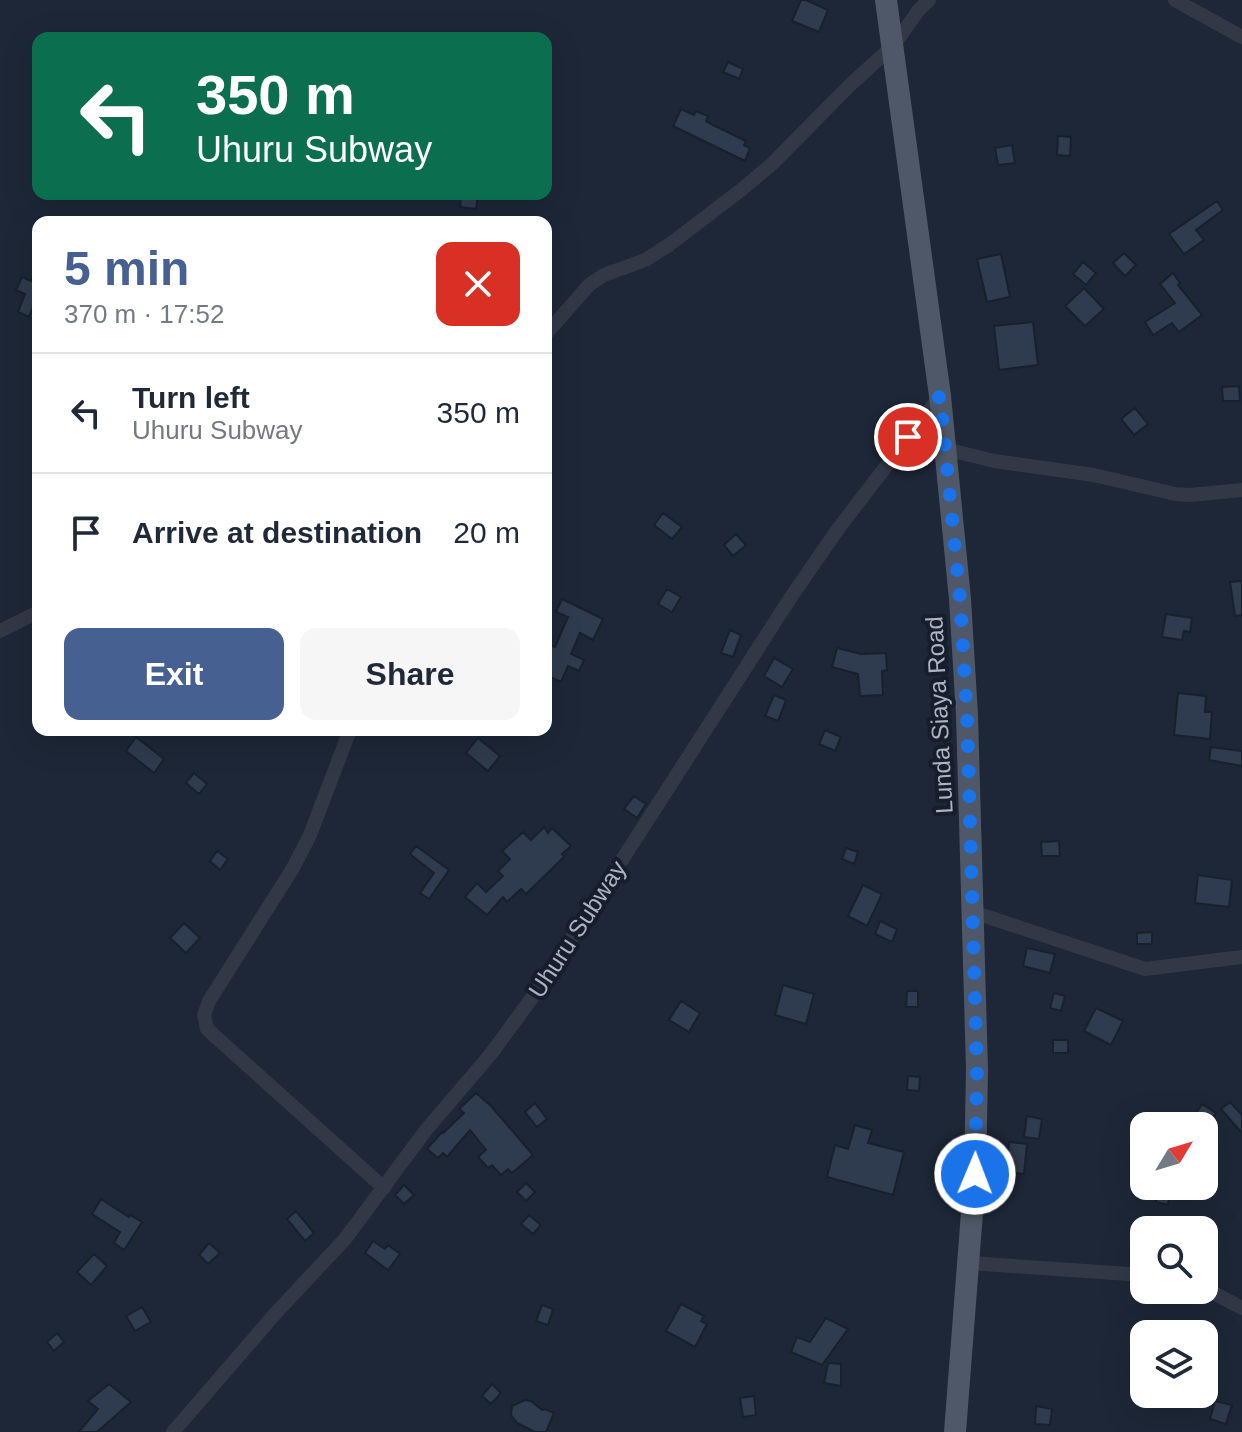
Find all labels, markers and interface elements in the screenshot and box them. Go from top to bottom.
text: 350 m [196,63,355,126]
icon: left [64,64,168,168]
text: Uhuru Subway [196,129,432,170]
text: 5 min [64,242,189,295]
button: close [436,242,520,326]
text: 370 m · 17:52 [64,299,224,329]
text: Turn left [132,381,250,414]
icon: left [64,391,108,435]
text: 350 m [437,396,520,429]
pin [874,403,942,471]
text: Uhuru Subway [132,415,303,445]
icon: arrive [886,415,930,459]
icon: arrive [64,511,108,555]
text: Arrive at destination [132,516,422,549]
text: 20 m [453,516,520,549]
street label: Lunda Siaya Road [920,616,958,814]
button: Exit [64,628,284,720]
button: Share [300,628,520,720]
street label: Uhuru Subway [523,856,631,1002]
north arrow [1130,1112,1218,1200]
map controls [1130,1112,1218,1408]
position arrow [933,1132,1017,1216]
button: search [1130,1216,1218,1304]
button: layers [1130,1320,1218,1408]

